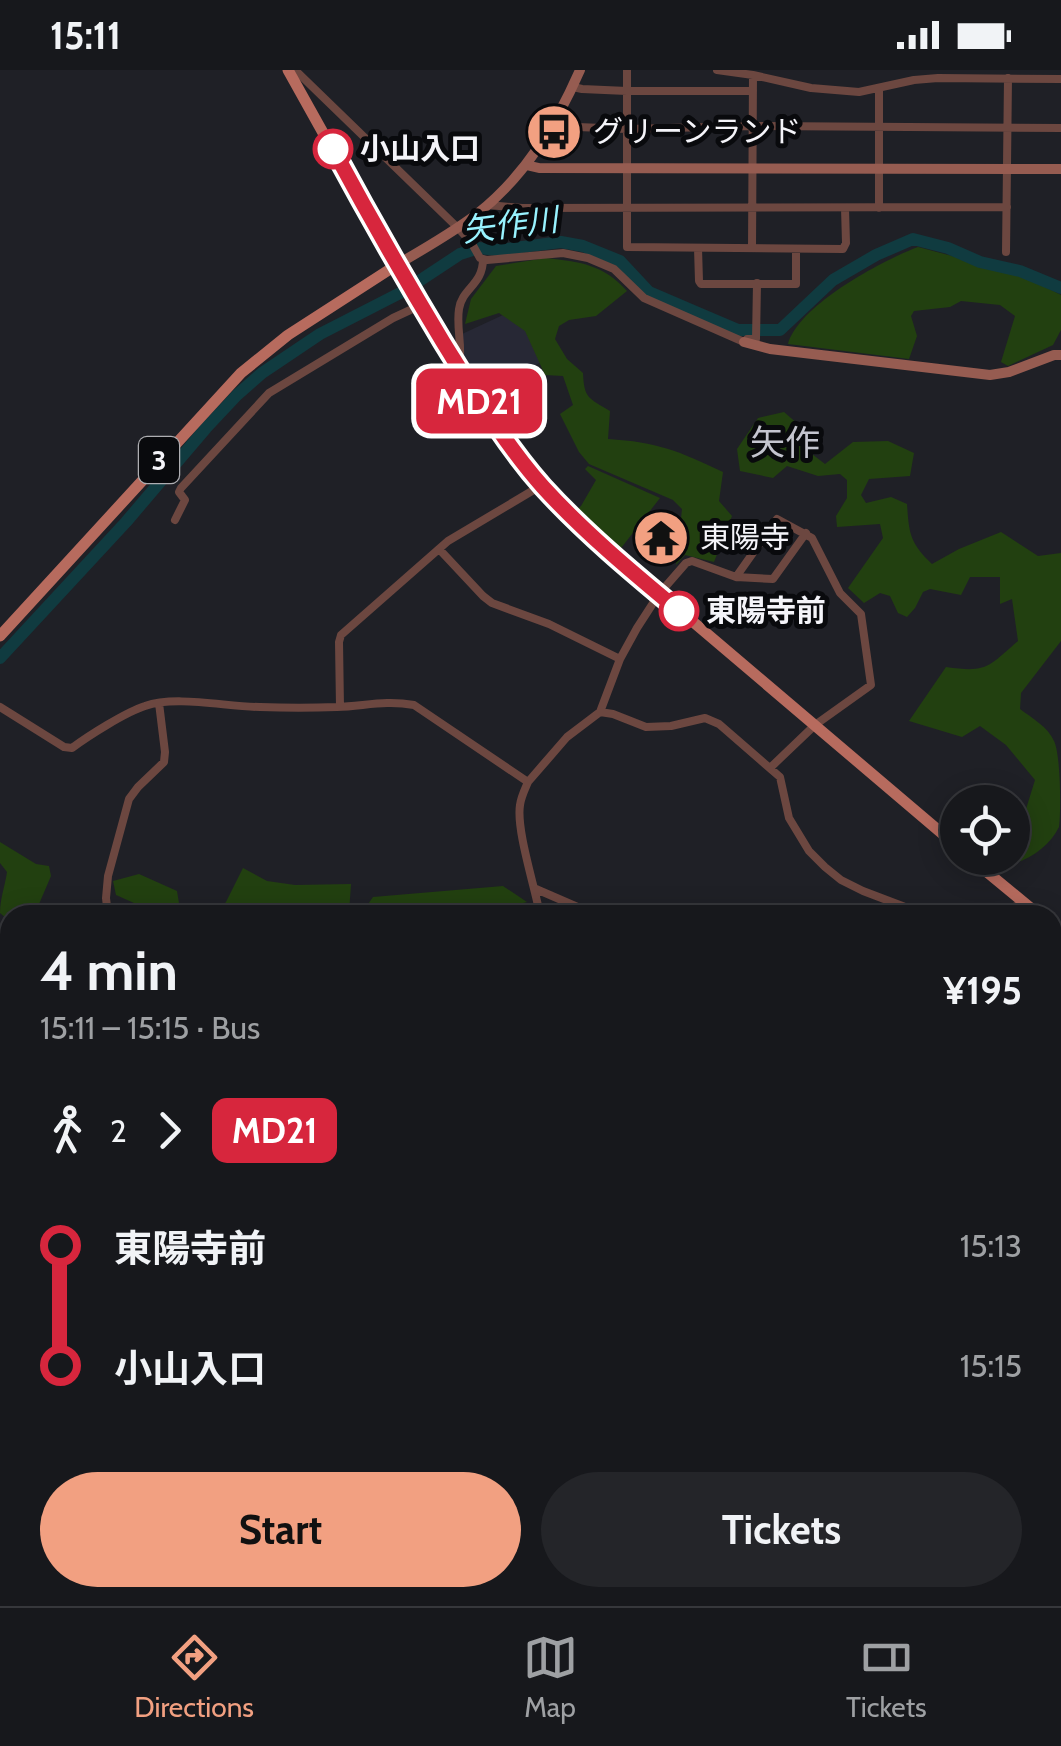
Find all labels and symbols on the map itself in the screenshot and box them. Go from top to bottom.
bus stop icon: グリーンランド [524,102,584,162]
place label: グリーンランド [593,113,802,150]
marker: 小山入口 [314,130,352,168]
place label: 小山入口 [360,130,480,167]
water label: 矢作川 [460,199,563,250]
line badge: MD21 [409,368,549,434]
district label: 矢作 [750,421,820,464]
road number: 3 [139,437,179,483]
temple icon: 東陽寺 [631,508,691,568]
place label: 東陽寺 [700,519,790,556]
marker: 東陽寺前 [660,592,698,630]
place label: 東陽寺前 [706,592,826,629]

